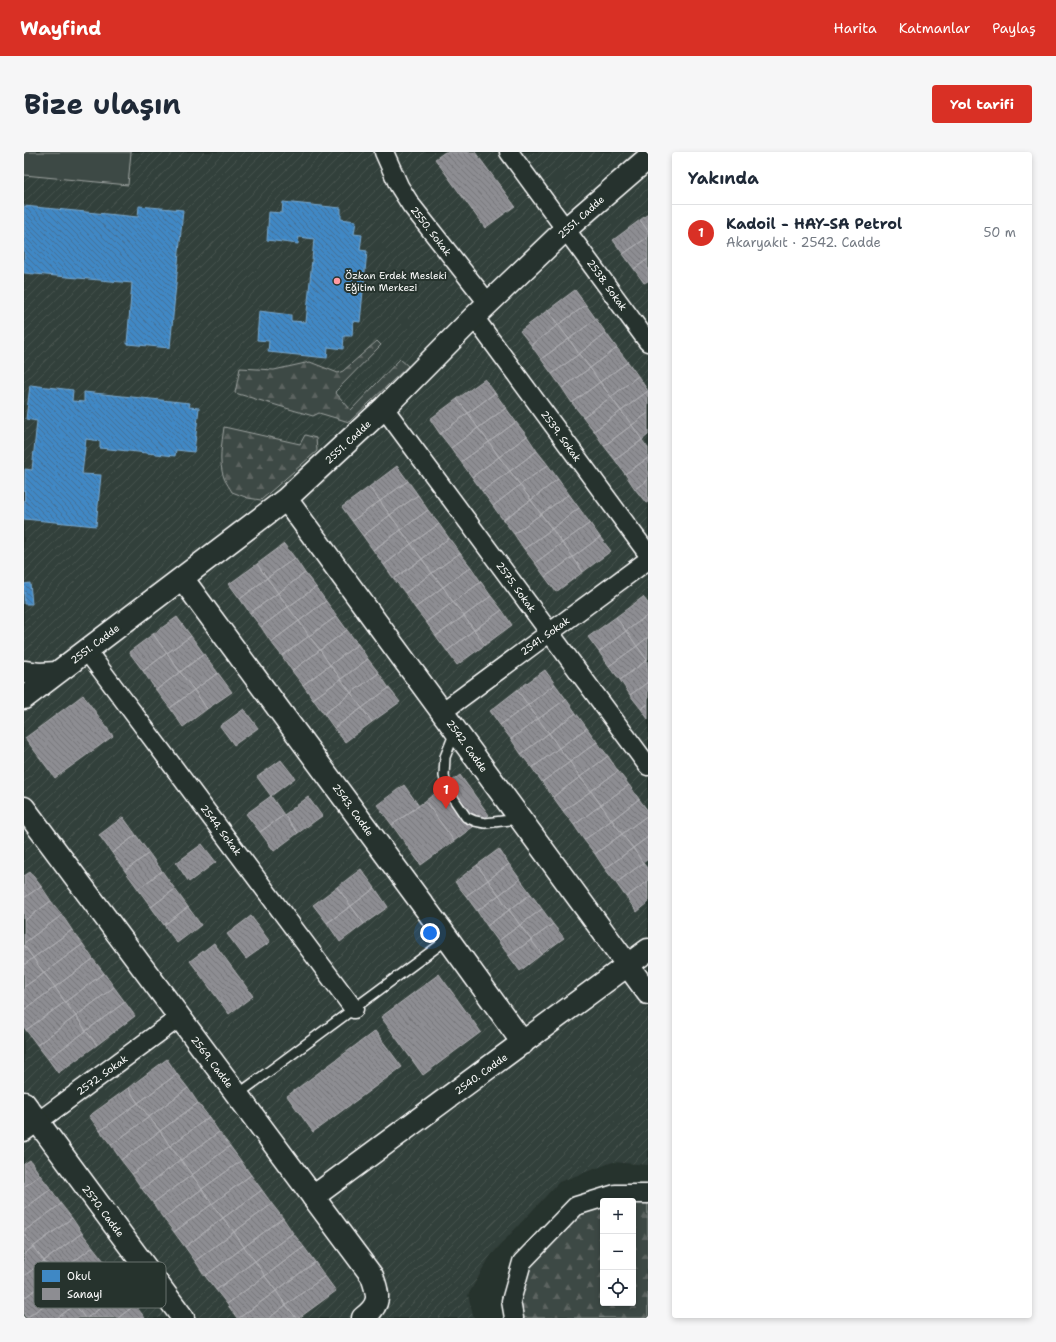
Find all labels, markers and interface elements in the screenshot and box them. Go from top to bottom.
text: Wayfind [20,16,101,41]
text: Harita [834,19,877,37]
text: Katmanlar [899,19,970,37]
text: Paylaş [992,19,1036,37]
text: Bize ulaşın [24,85,181,123]
button: Yol tarifi [932,85,1032,123]
text: Yakında [688,167,759,189]
street label: 2551. Cadde [555,192,607,241]
street label: 2550. Sokak [408,203,455,259]
text: Kadoil - HAY-SA Petrol [726,214,902,234]
text: 1 [698,224,704,241]
text: 50 m [983,224,1016,241]
text: Akaryakıt · 2542. Cadde [726,234,881,251]
street label: 2538. Sokak [584,257,630,313]
place label: Özkan Erdek Mesleki Eğitim Merkezi [345,269,447,294]
marker: Özkan Erdek Mesleki Eğitim Merkezi [332,276,342,286]
street label: 2539. Sokak [538,408,584,464]
street label: 2551. Cadde [322,417,374,467]
street label: 2575. Sokak [493,559,539,615]
street label: 2541. Sokak [518,614,572,658]
street label: 2551. Cadde [68,621,122,667]
street label: 2542. Cadde [444,717,491,775]
pin: 1 [433,776,459,809]
street label: 2543. Cadde [330,781,377,839]
street label: 2544. Sokak [198,802,245,858]
your location [420,923,440,943]
street label: 2569. Cadde [188,1033,236,1091]
street label: 2540. Cadde [452,1050,510,1098]
street label: 2572. Sokak [74,1052,130,1098]
street label: 2570. Cadde [79,1182,127,1240]
map controls [600,1198,636,1306]
button: + [600,1198,636,1234]
button: − [600,1234,636,1270]
legend [34,1262,166,1308]
text: Okul [67,1269,91,1284]
button: locate [600,1270,636,1306]
text: Sanayi [67,1287,103,1302]

